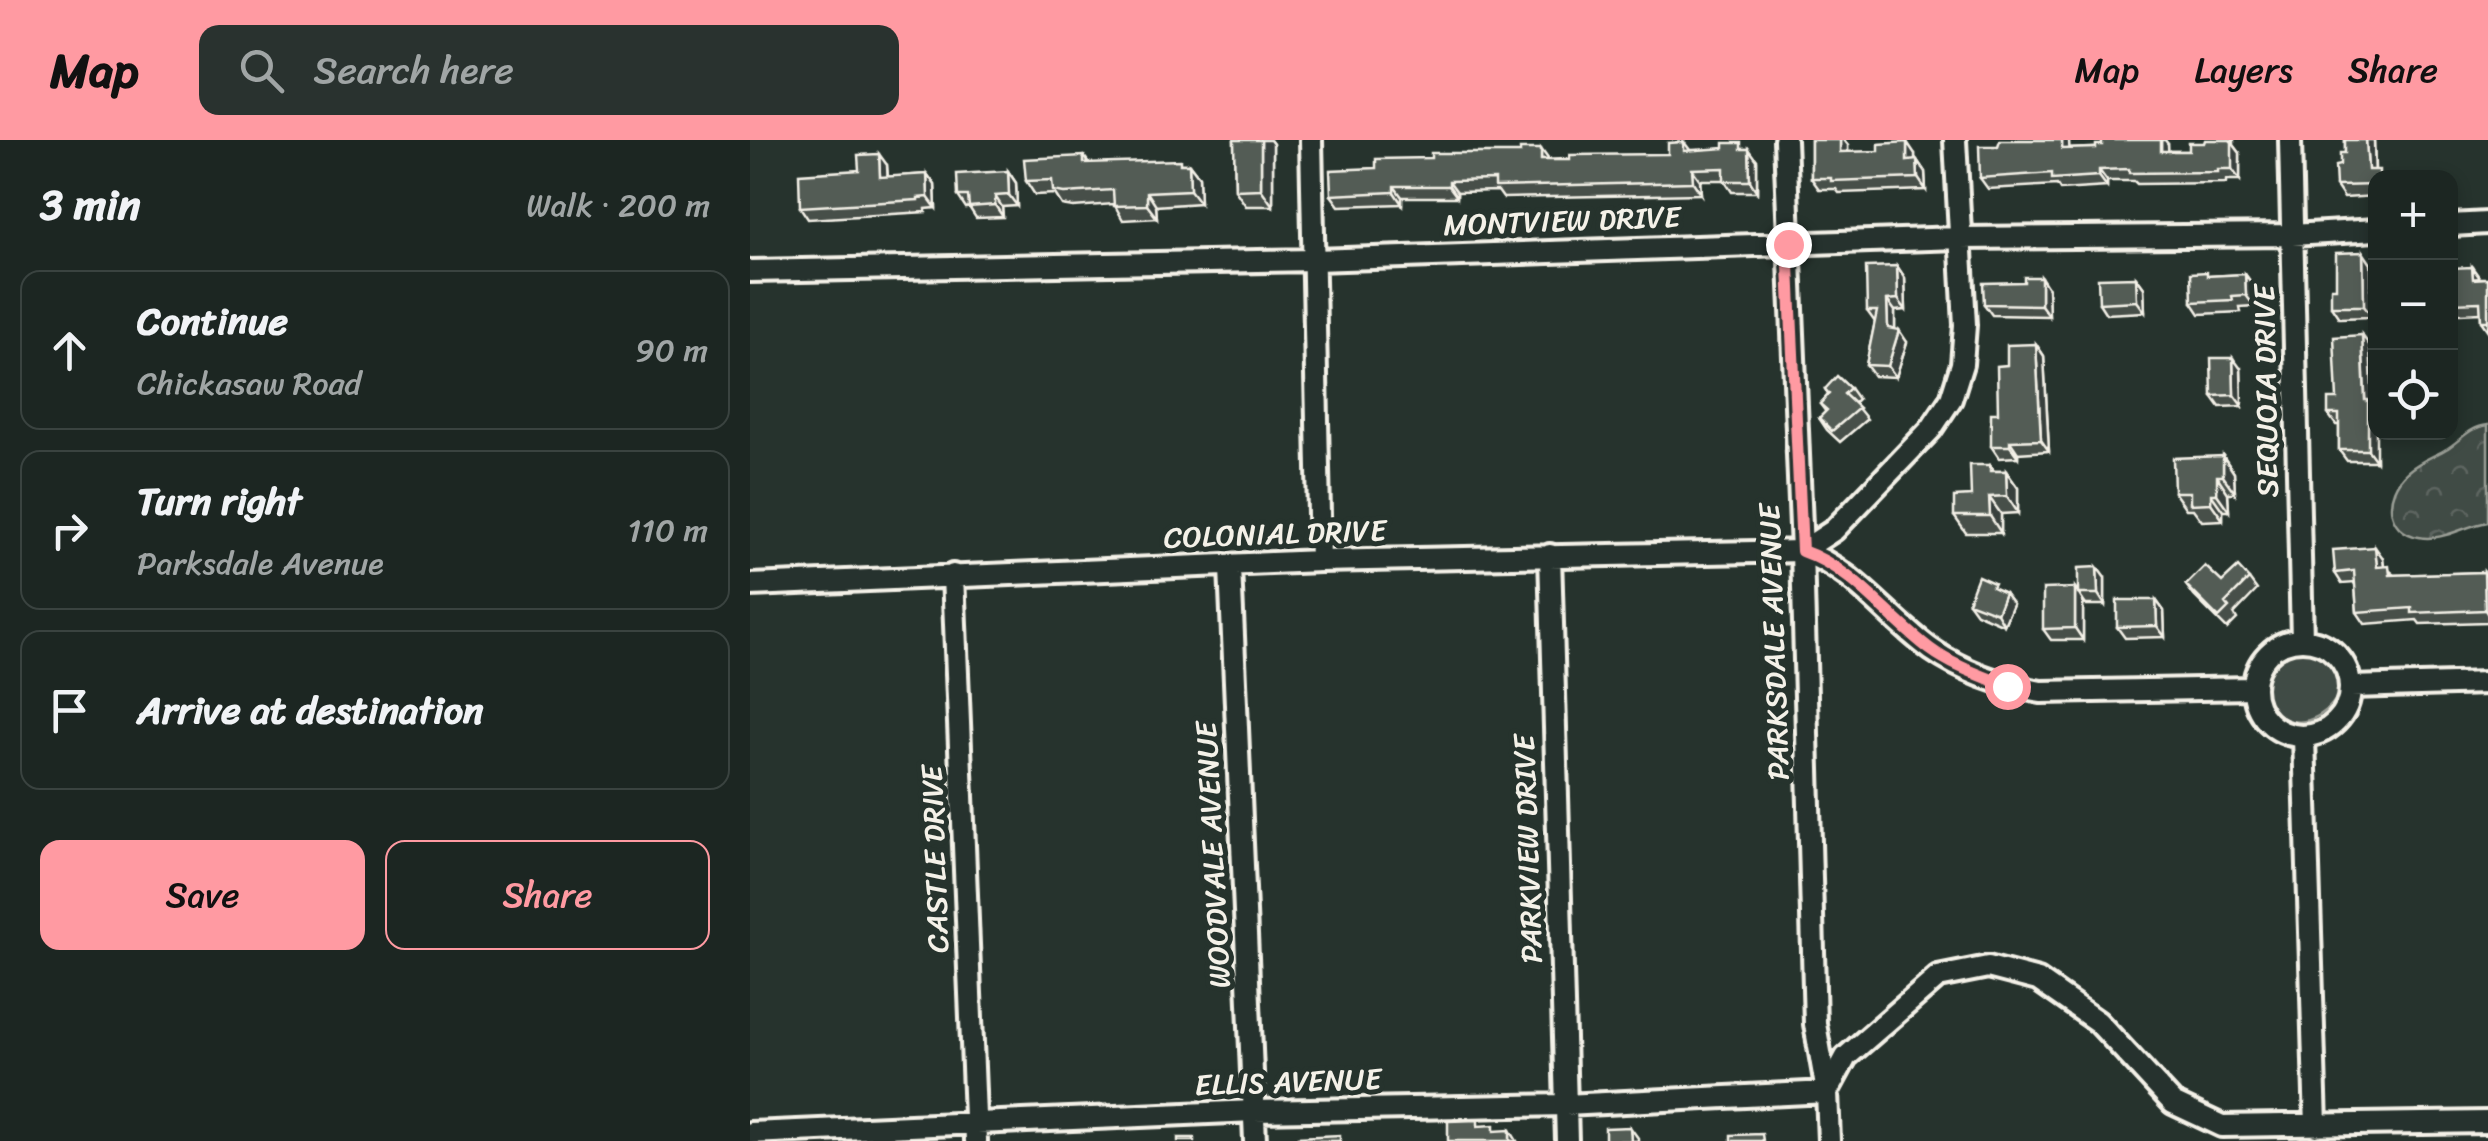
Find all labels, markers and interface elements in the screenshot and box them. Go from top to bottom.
search box [199,25,899,115]
text: Map [50,28,139,113]
text: Search here [314,37,514,104]
text: Map [2075,39,2139,101]
text: Layers [2194,39,2293,101]
text: Share [2348,39,2438,101]
icon: search [234,43,289,98]
text: 3 min [40,168,140,242]
map controls [2368,170,2458,440]
button: + [2368,170,2458,260]
text: Walk · 200 m [526,177,710,234]
street label: MONTVIEW DRIVE [1442,190,1684,252]
route end [1766,222,1812,268]
button: − [2368,260,2458,350]
street label: SEQUOIA DRIVE [2237,282,2295,498]
text: Continue [137,288,288,355]
text: 90 m [635,322,708,379]
icon: ahead [42,323,97,378]
button: locate [2368,350,2458,440]
text: Chickasaw Road [137,355,361,412]
text: Turn right [137,468,302,535]
street label: PARKSDALE AVENUE [1742,500,1806,781]
text: 110 m [627,502,708,559]
icon: right [42,503,97,558]
street label: COLONIAL DRIVE [1163,503,1390,565]
text: Parksdale Avenue [137,535,384,592]
route start [1985,664,2031,710]
text: Arrive at destination [137,677,484,744]
icon: arrive [42,683,97,738]
street label: WOODVALE AVENUE [1179,718,1247,990]
street label: PARKVIEW DRIVE [1497,731,1559,964]
street label: CASTLE DRIVE [905,762,965,954]
button: Save [40,840,365,950]
button: Share [385,840,710,950]
street label: ELLIS AVENUE [1194,1052,1385,1112]

